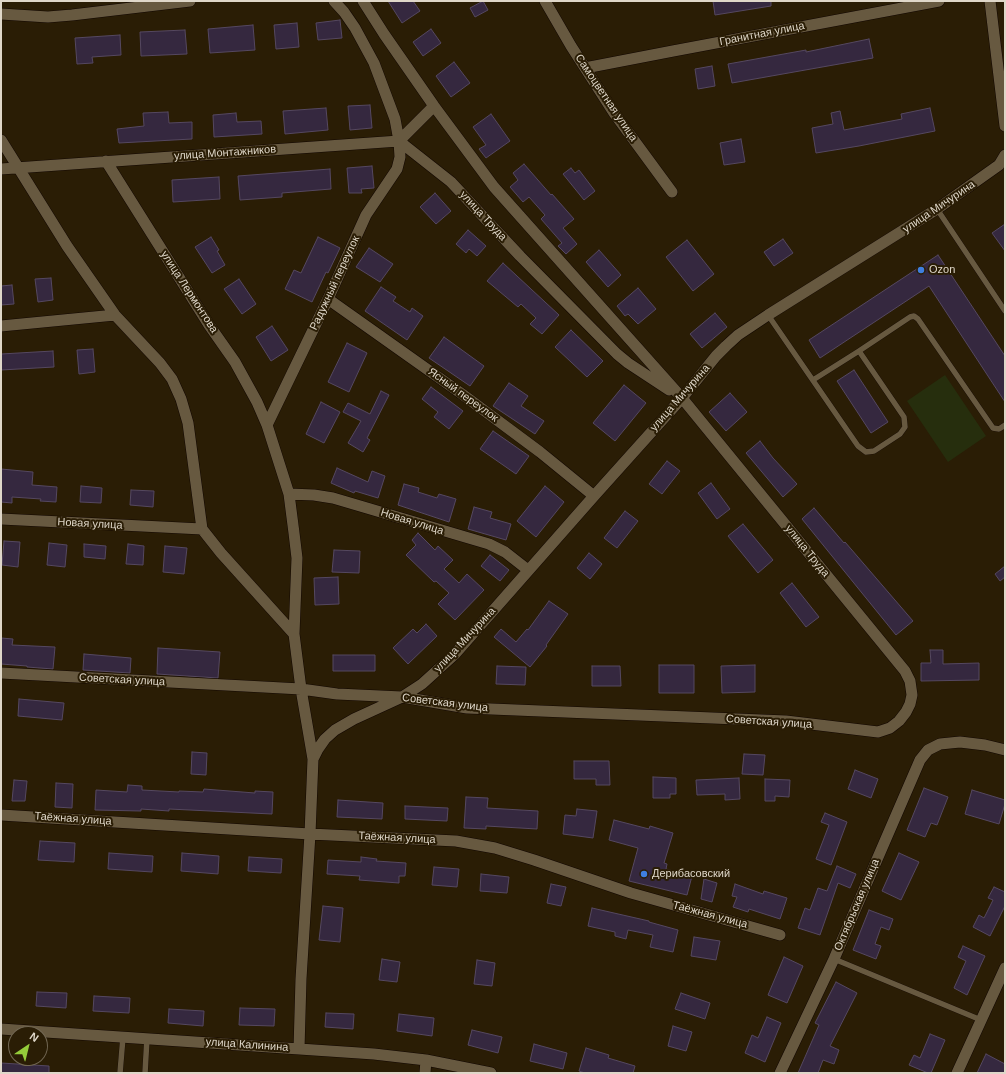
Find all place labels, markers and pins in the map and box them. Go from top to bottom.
place label: Ozon [929,263,955,277]
marker: Ozon [916,265,926,275]
place label: Дерибасовский [652,867,730,881]
marker: Дерибасовский [639,869,649,879]

